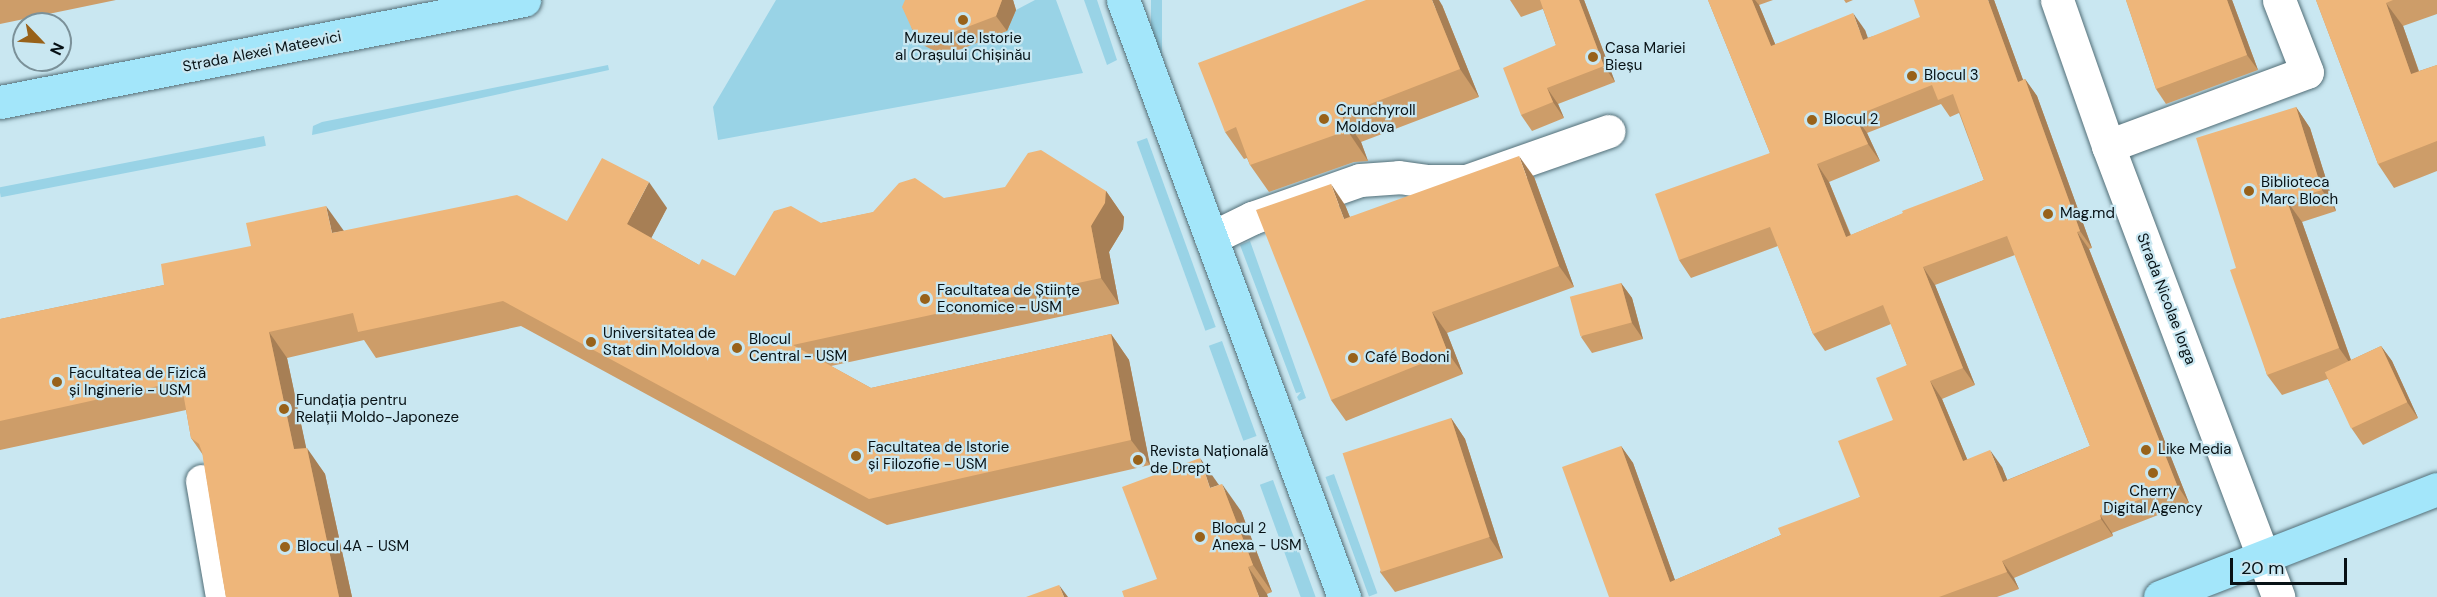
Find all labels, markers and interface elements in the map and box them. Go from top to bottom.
north arrow [12,12,72,72]
marker: Muzeul de Istorie al Orașului Chișinău [956,13,970,27]
street label: Strada Alexei Mateevici [181,28,343,76]
place label: Muzeul de Istorie al Orașului Chișinău [895,29,1031,64]
text: N [45,39,69,59]
place label: Casa Mariei Bieșu [1605,39,1686,74]
marker: Casa Mariei Bieșu [1586,50,1600,64]
place label: Blocul 3 [1924,67,1979,85]
marker: Blocul 3 [1905,69,1919,83]
place label: Crunchyroll Moldova [1336,101,1416,136]
place label: Blocul 2 [1824,111,1878,129]
marker: Crunchyroll Moldova [1317,112,1331,126]
marker: Blocul 2 [1805,113,1819,127]
place label: Biblioteca Marc Bloch [2261,173,2338,208]
marker: Biblioteca Marc Bloch [2242,184,2256,198]
place label: Mag.md [2060,205,2115,223]
marker: Mag.md [2041,207,2055,221]
street label: Strada Nicolae Iorga [2133,231,2199,367]
place label: Facultatea de Științe Economice - USM [937,281,1080,316]
marker: Facultatea de Științe Economice - USM [918,292,932,306]
place label: Universitatea de Stat din Moldova [603,324,719,359]
place label: Blocul Central - USM [749,330,847,365]
marker: Universitatea de Stat din Moldova [584,335,598,349]
marker: Blocul Central - USM [730,341,744,355]
place label: Café Bodoni [1365,349,1450,367]
marker: Café Bodoni [1346,351,1360,365]
place label: Facultatea de Fizică și Inginerie - USM [69,364,206,399]
marker: Facultatea de Fizică și Inginerie - USM [50,375,64,389]
place label: Fundația pentru Relații Moldo-Japoneze [296,391,459,426]
marker: Fundația pentru Relații Moldo-Japoneze [277,402,291,416]
place label: Facultatea de Istorie și Filozofie - USM [868,438,1009,473]
place label: Like Media [2158,441,2231,459]
place label: Revista Națională de Drept [1150,442,1268,477]
marker: Like Media [2139,443,2153,457]
marker: Facultatea de Istorie și Filozofie - USM [849,449,863,463]
marker: Revista Națională de Drept [1131,453,1145,467]
marker: Cherry Digital Agency [2146,466,2160,480]
place label: Cherry Digital Agency [2103,482,2203,517]
place label: Blocul 2 Anexa - USM [1212,519,1302,554]
marker: Blocul 2 Anexa - USM [1193,530,1207,544]
place label: Blocul 4A - USM [297,538,409,556]
marker: Blocul 4A - USM [278,540,292,554]
scale bar [2233,546,2350,584]
text: 20 m [2241,556,2284,580]

